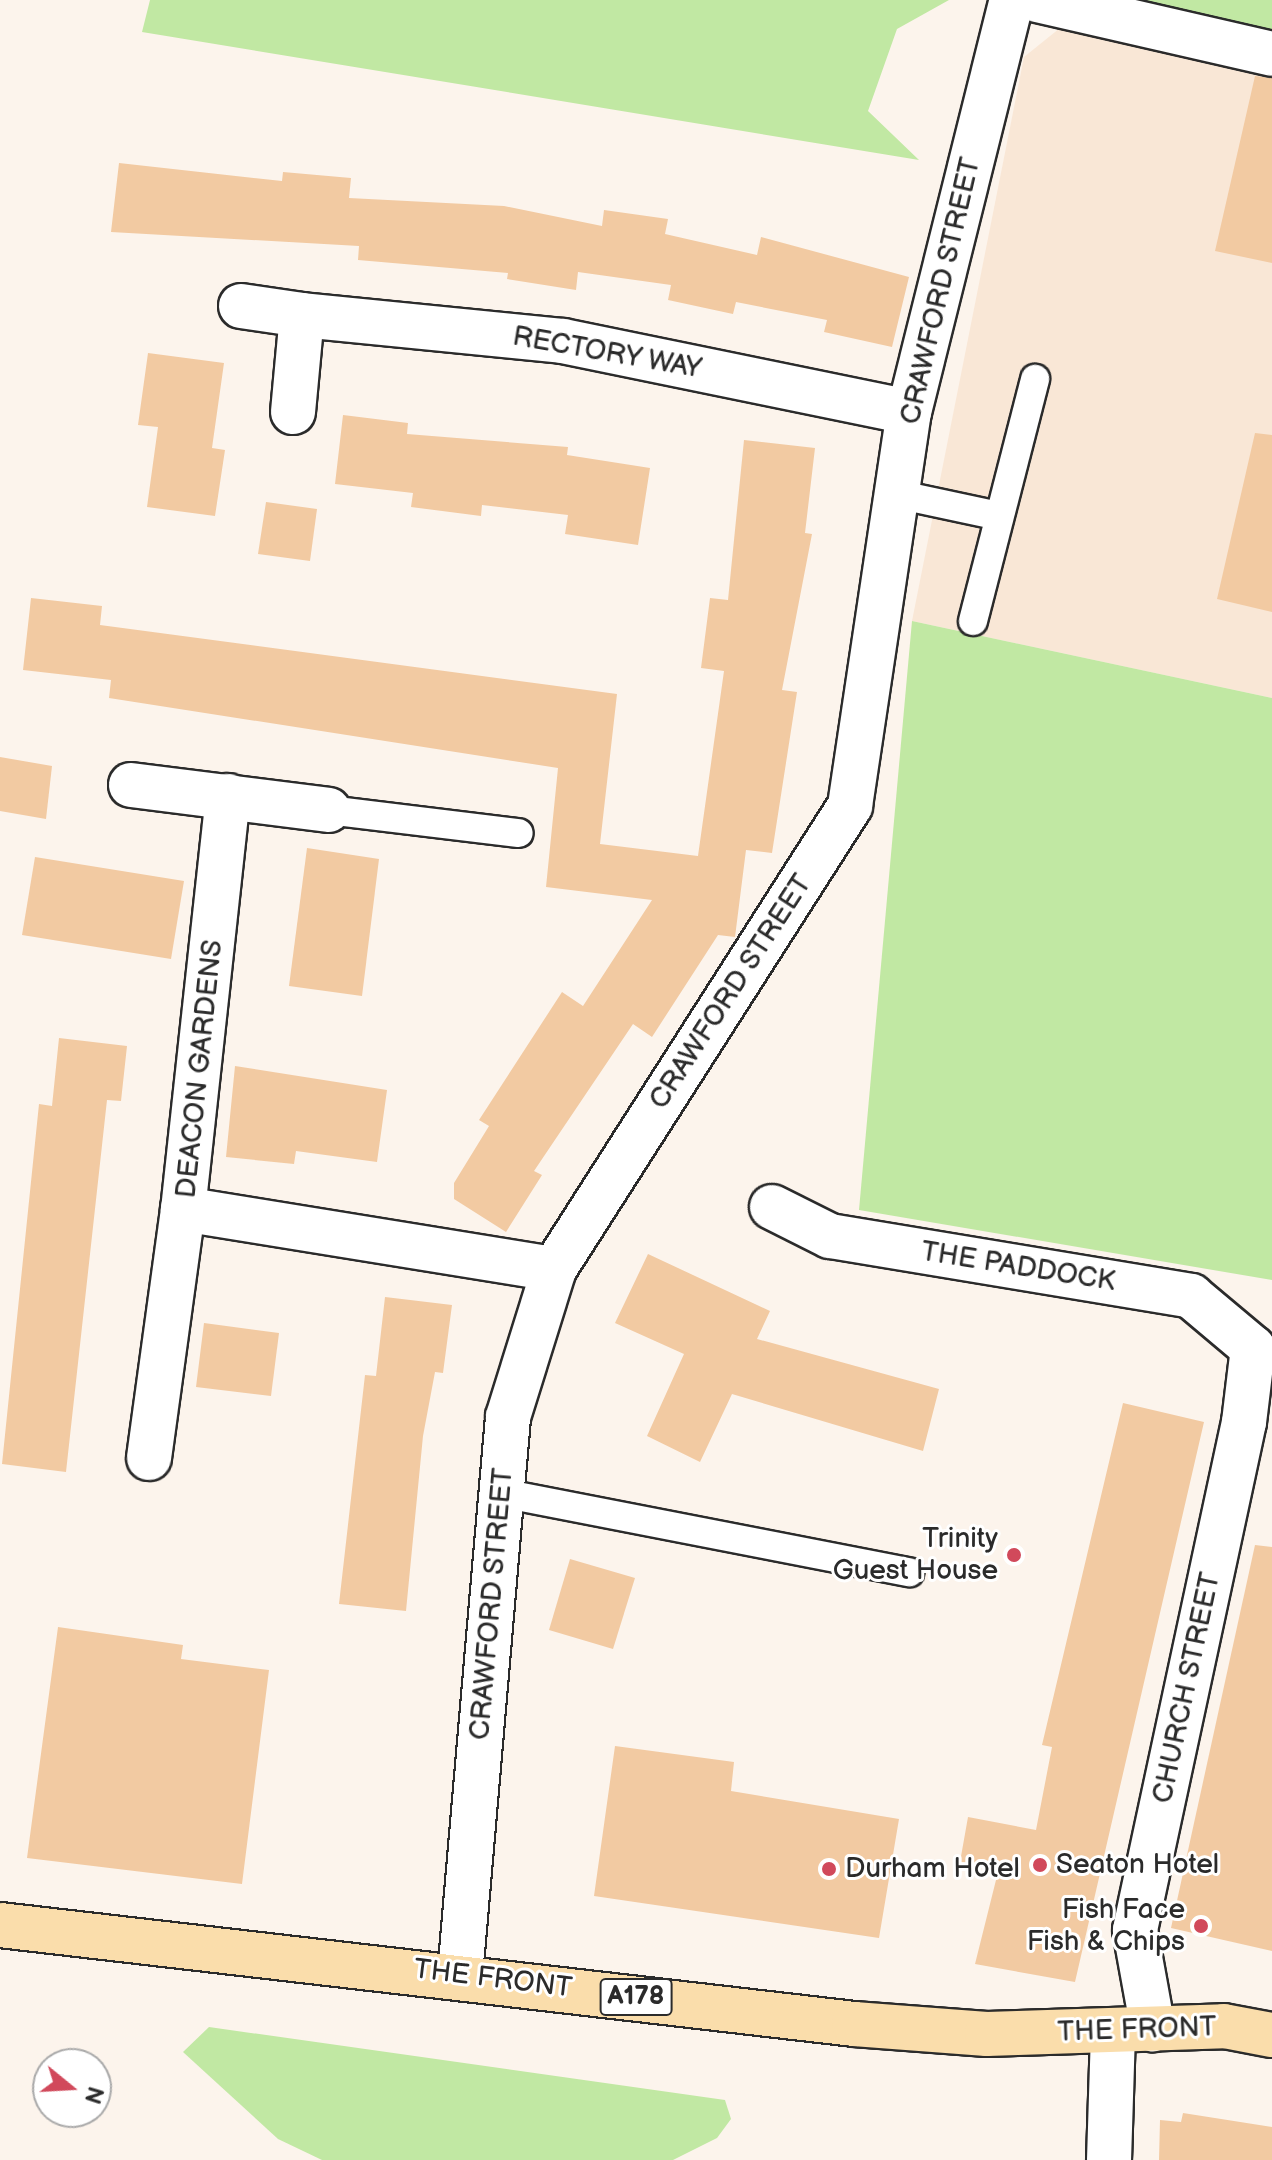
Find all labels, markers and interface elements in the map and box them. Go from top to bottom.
street label: CRAWFORD STREET [894,154,988,428]
street label: RECTORY WAY [509,320,705,386]
street label: CRAWFORD STREET [642,868,820,1116]
street label: DEACON GARDENS [170,938,230,1200]
street label: THE PADDOCK [919,1235,1117,1299]
street label: CRAWFORD STREET [463,1466,521,1742]
place label: Trinity Guest House [833,1522,998,1588]
marker: Trinity Guest House [1005,1546,1023,1564]
street label: CHURCH STREET [1146,1569,1228,1807]
place label: Seaton Hotel [1056,1848,1219,1882]
place label: Durham Hotel [845,1852,1020,1886]
marker: Seaton Hotel [1031,1856,1049,1874]
marker: Durham Hotel [820,1860,838,1878]
place label: Fish Face Fish & Chips [1027,1893,1185,1959]
marker: Fish Face Fish & Chips [1192,1917,1210,1935]
street label: THE FRONT [412,1953,574,2005]
road number: A178 [598,1975,674,2019]
street label: THE FRONT [1057,2010,1217,2050]
north arrow [32,2048,112,2128]
text: N [78,2083,109,2107]

